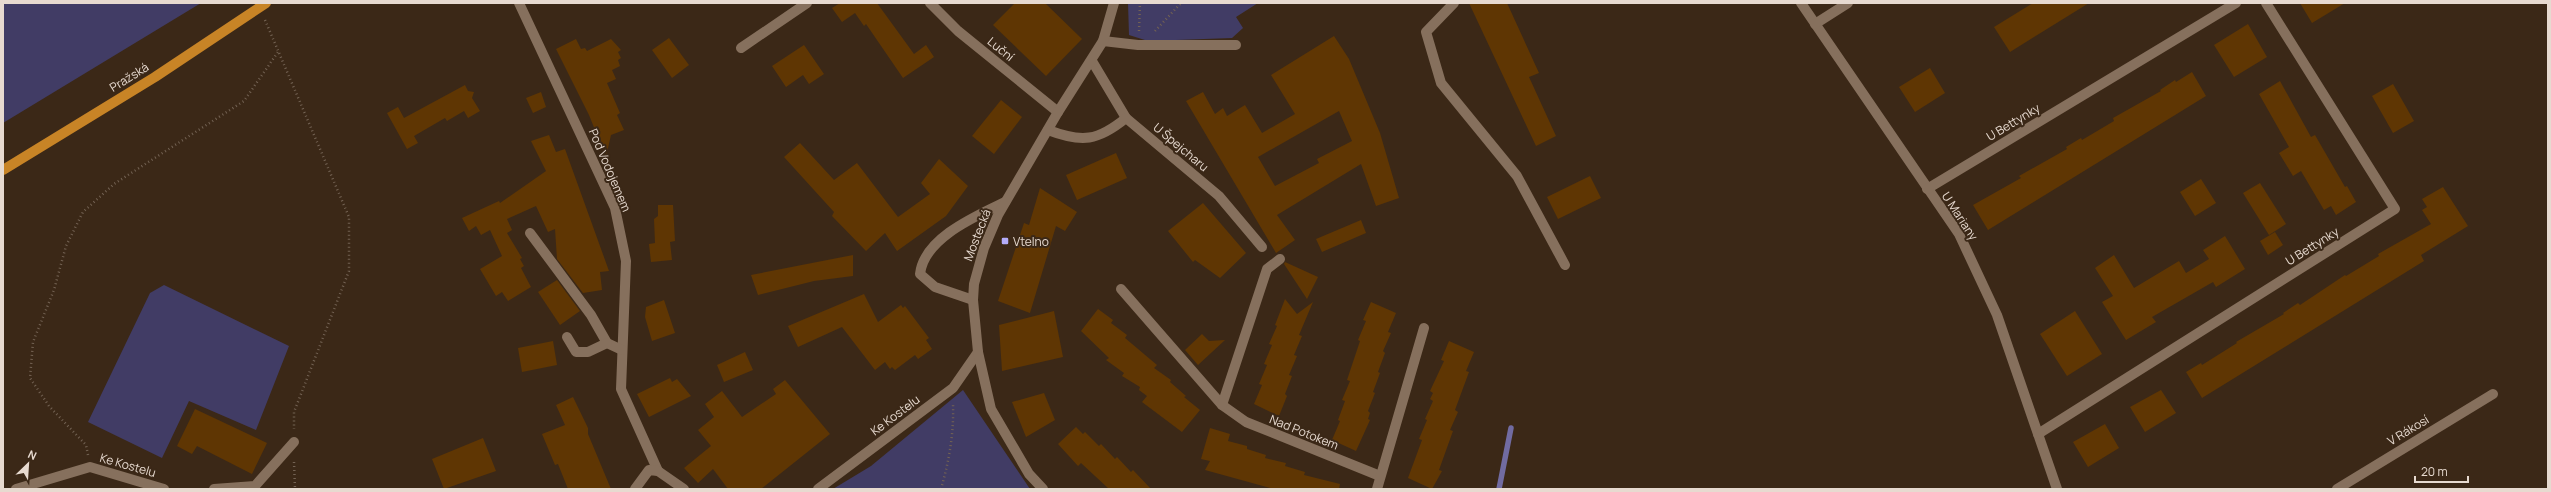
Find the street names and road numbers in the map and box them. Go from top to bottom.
street label: Luční [984,33,1018,65]
street label: Pražská [106,58,152,96]
street label: U Bettynky [1983,99,2044,145]
street label: U Špejcharu [1150,119,1212,175]
street label: Pod Vodojemem [585,126,635,214]
street label: U Mariany [1938,188,1982,244]
street label: Mostecká [959,207,995,263]
street label: U Bettynky [2282,223,2342,269]
street label: Ke Kostelu [867,391,923,439]
street label: Nad Potokem [1267,410,1341,454]
street label: V Rákosí [2384,411,2432,449]
street label: Ke Kostelu [98,449,158,481]

